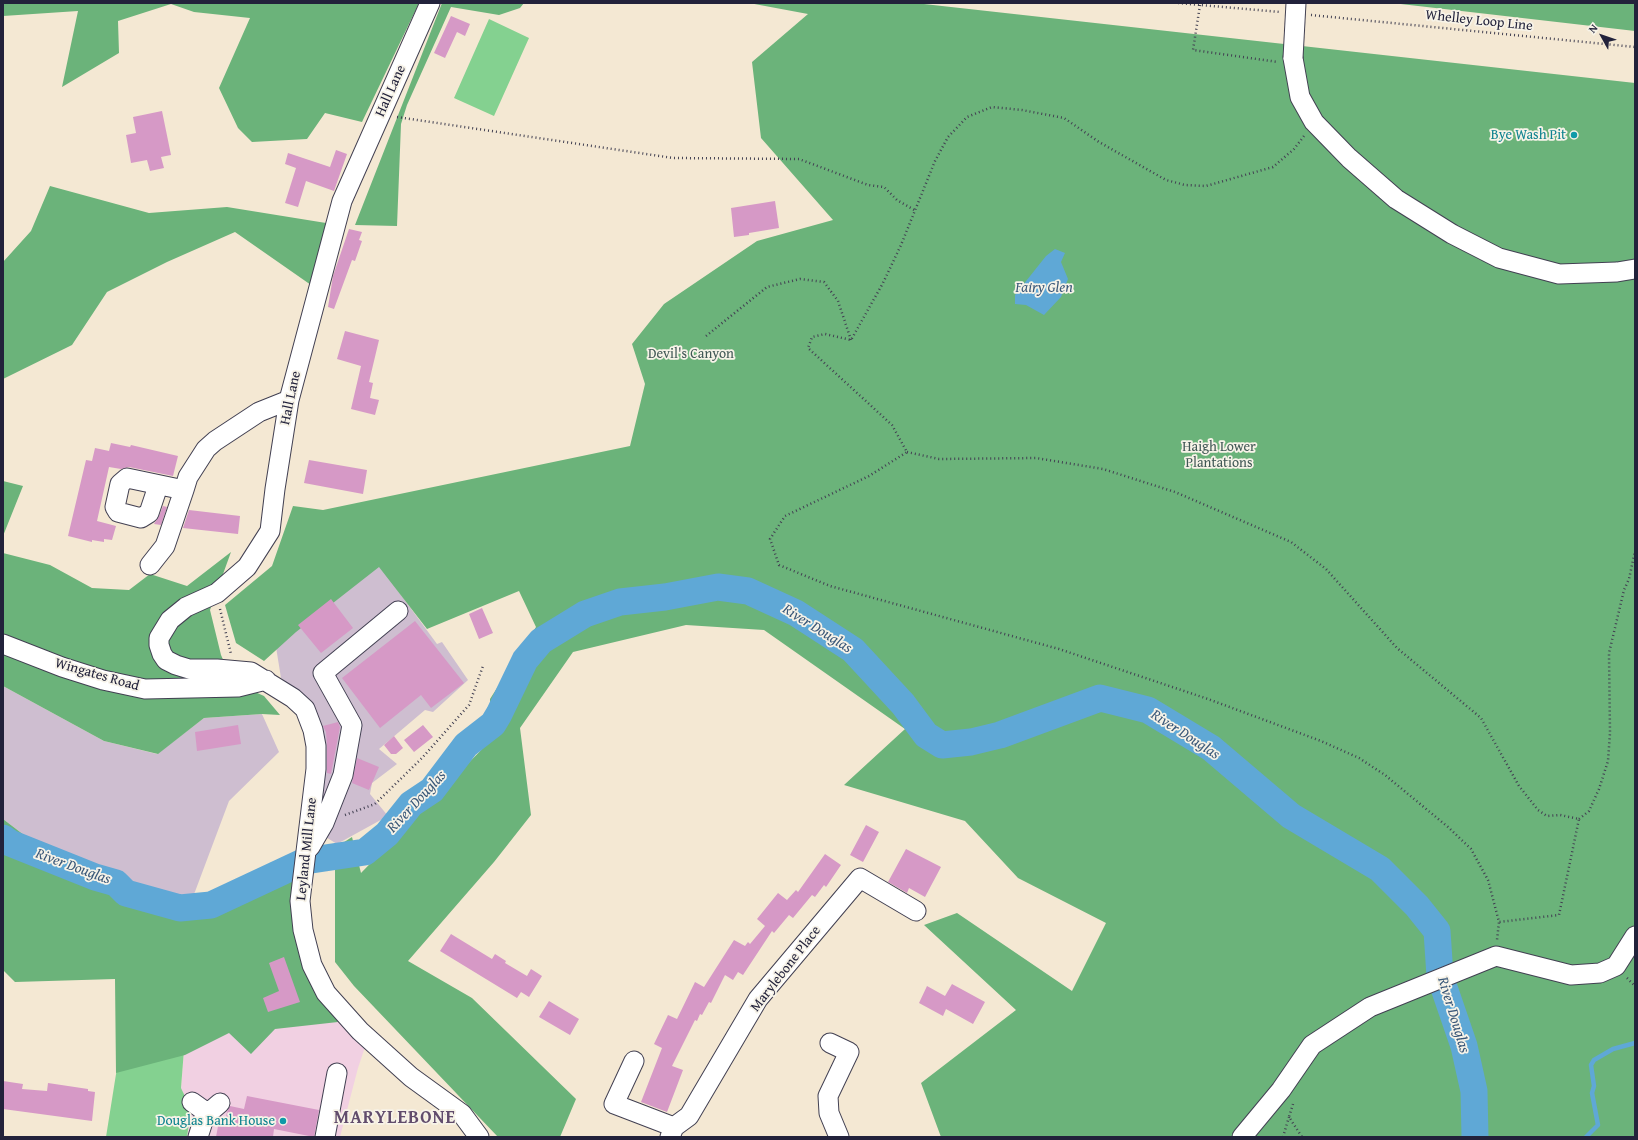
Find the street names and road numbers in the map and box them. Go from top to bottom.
street label: Whelley Loop Line [1425,7,1533,35]
street label: Hall Lane [372,63,410,119]
street label: Hall Lane [277,369,305,427]
street label: Wingates Road [53,655,141,695]
street label: Leyland Mill Lane [293,797,321,901]
street label: Marylebone Place [747,923,825,1015]

